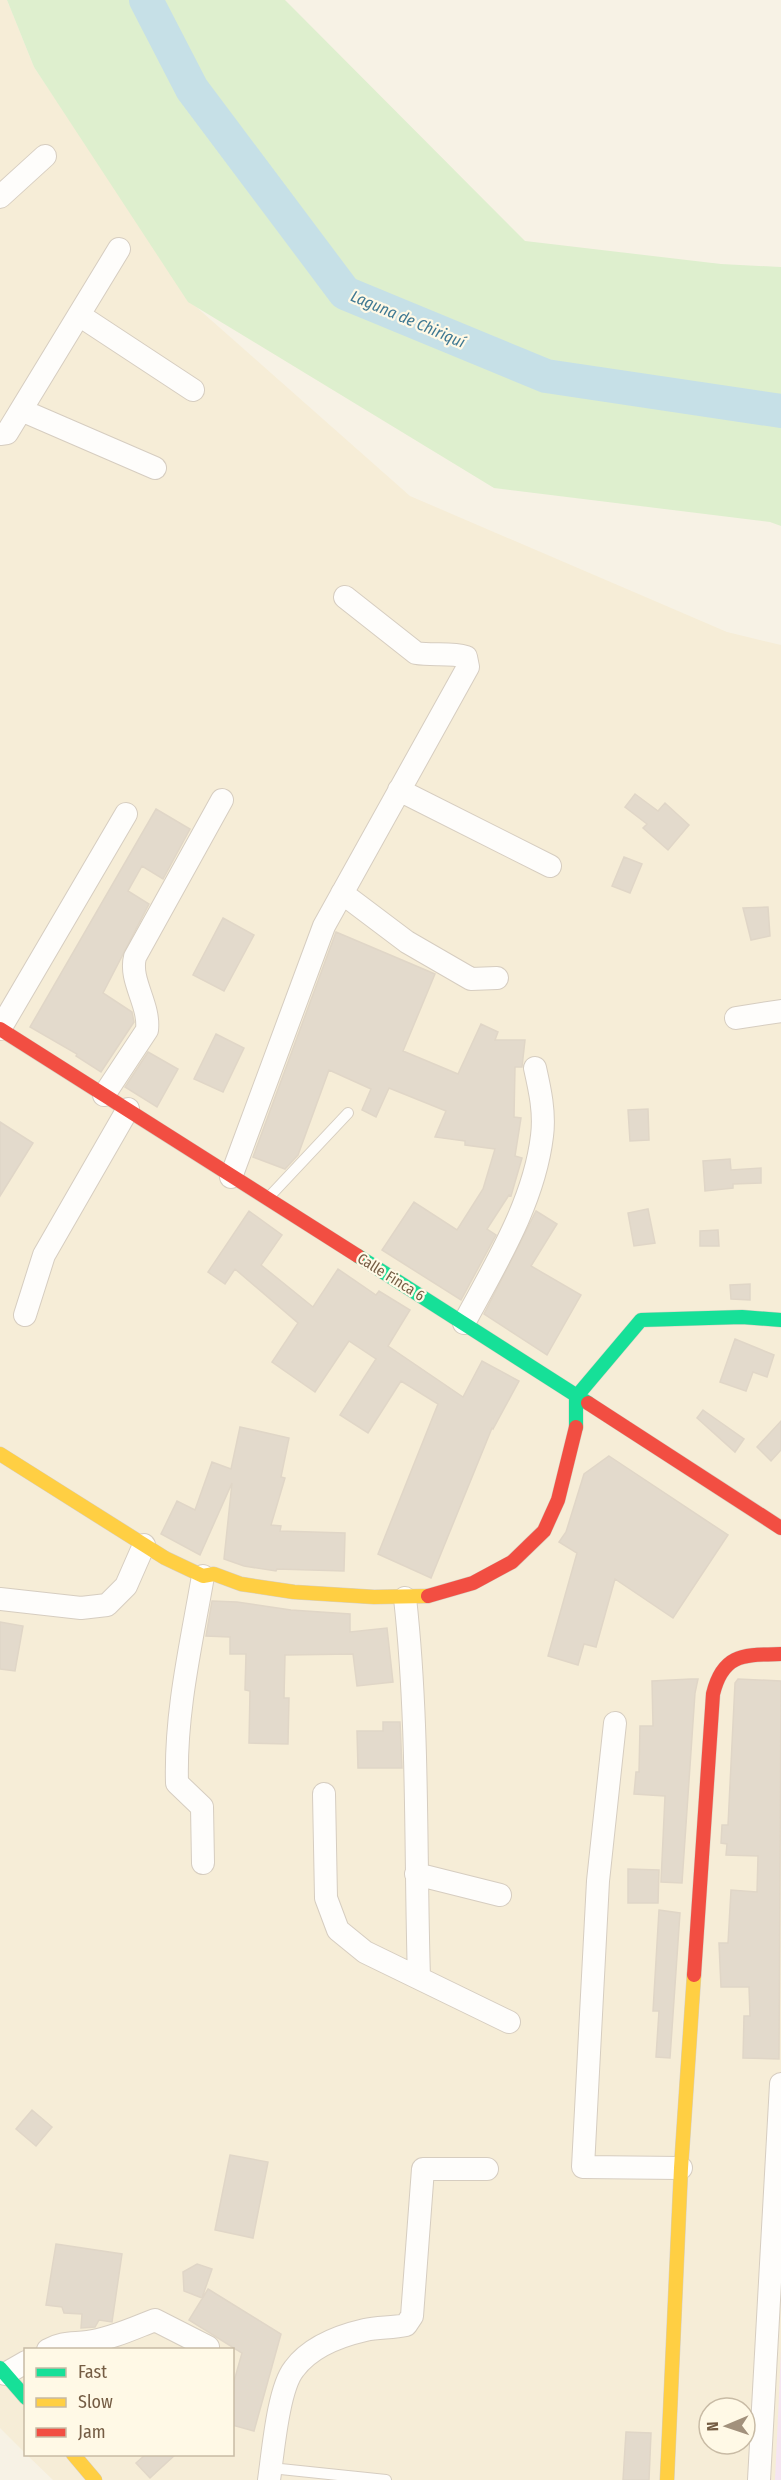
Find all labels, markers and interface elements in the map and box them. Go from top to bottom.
water label: Laguna de Chiriquí [348,286,469,352]
street label: Calle Finca 6 [354,1249,428,1305]
legend [24,2348,234,2456]
text: Fast [78,2361,107,2383]
text: Slow [78,2391,113,2413]
north arrow [697,2396,757,2456]
text: Jam [78,2421,106,2443]
text: N [703,2421,722,2432]

